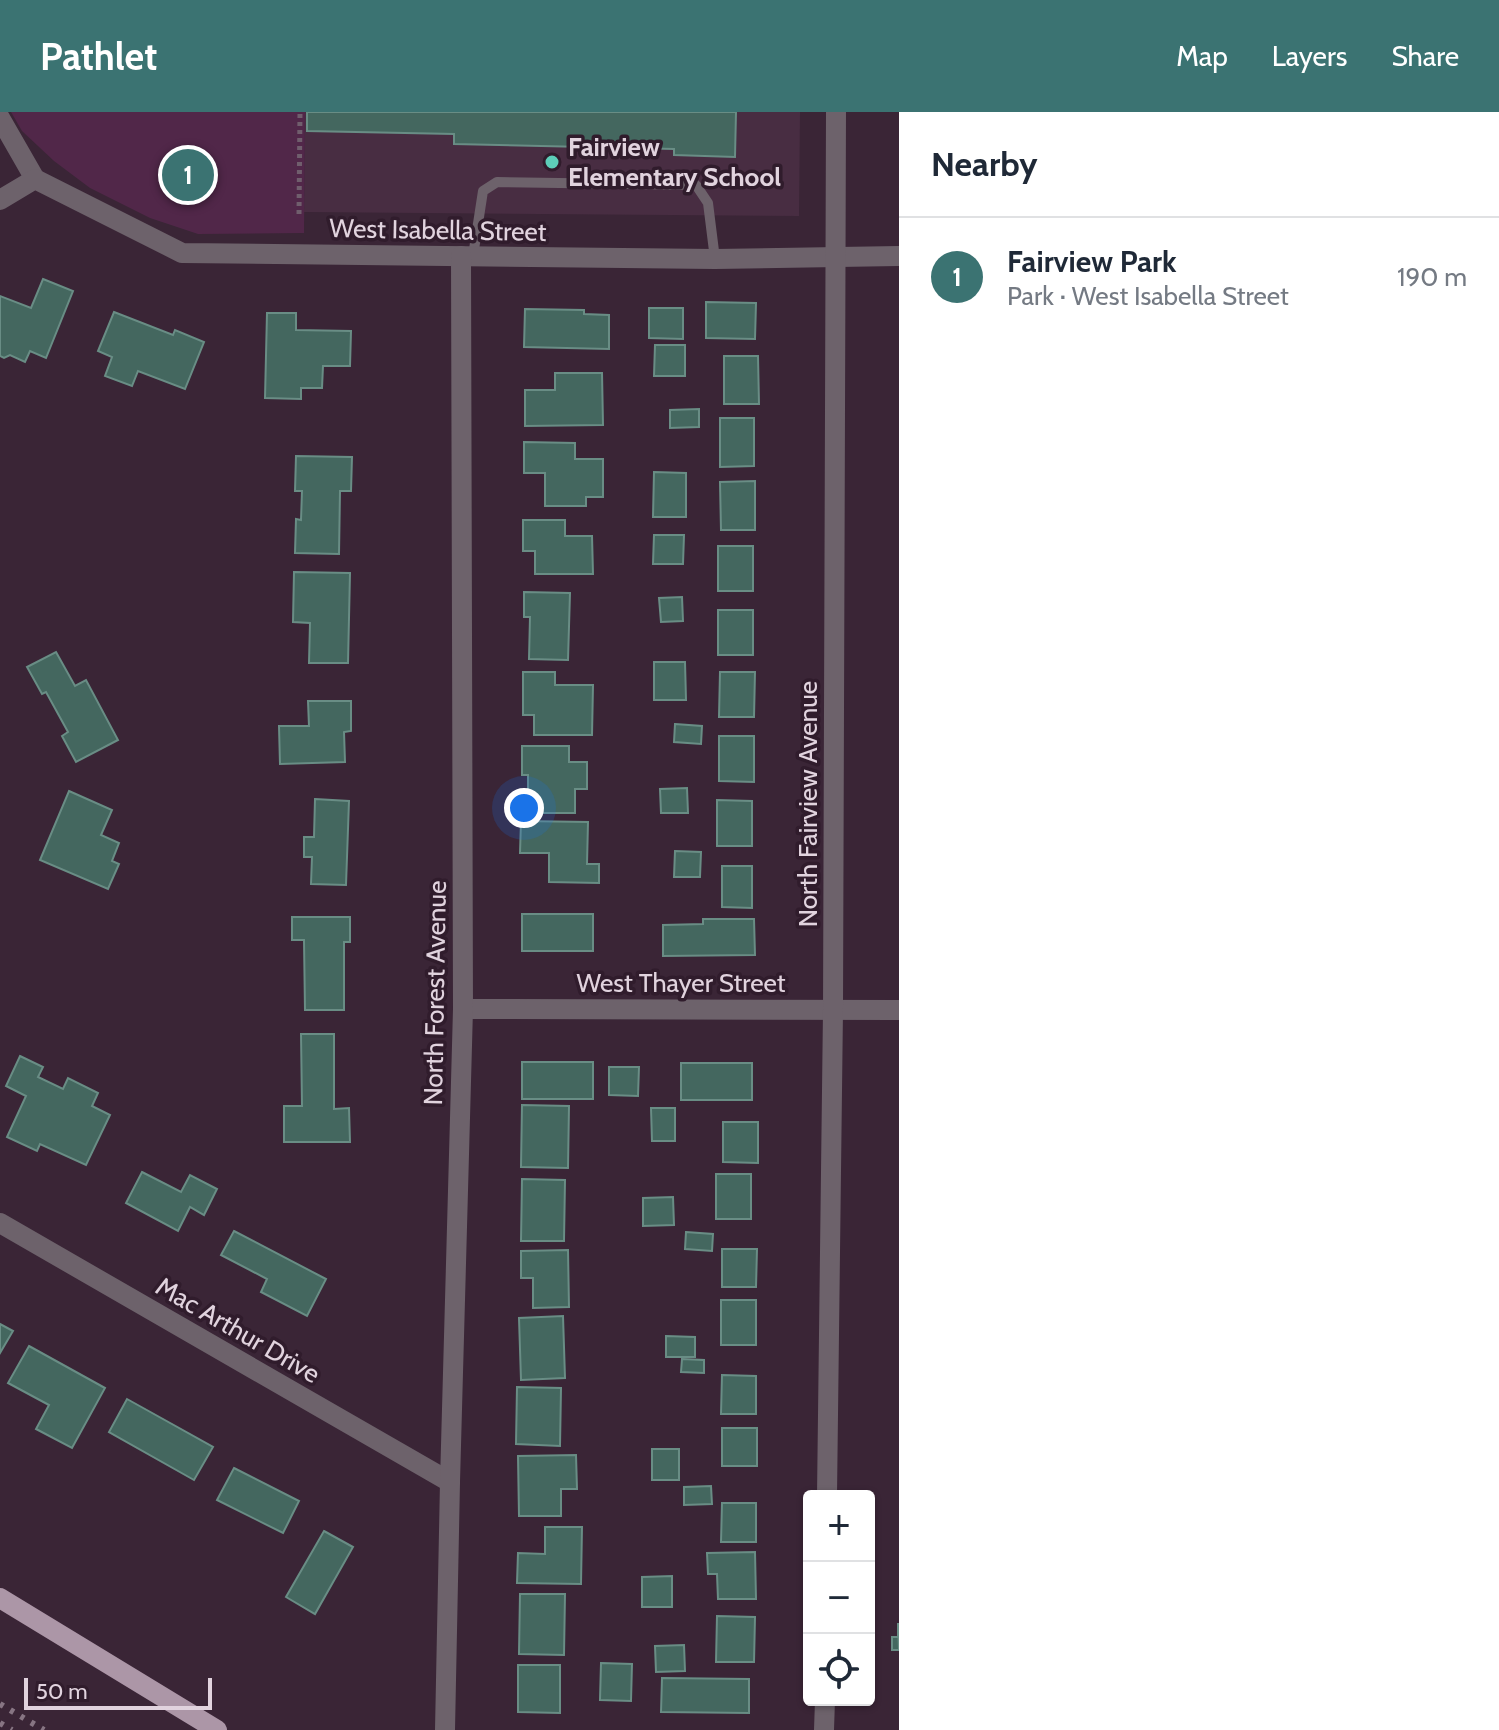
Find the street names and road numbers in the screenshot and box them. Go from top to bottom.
street label: West Isabella Street [329,212,547,248]
street label: North Fairview Avenue [792,681,824,927]
street label: North Forest Avenue [417,880,453,1106]
street label: West Thayer Street [576,967,786,999]
street label: Mac Arthur Drive [150,1270,326,1390]

